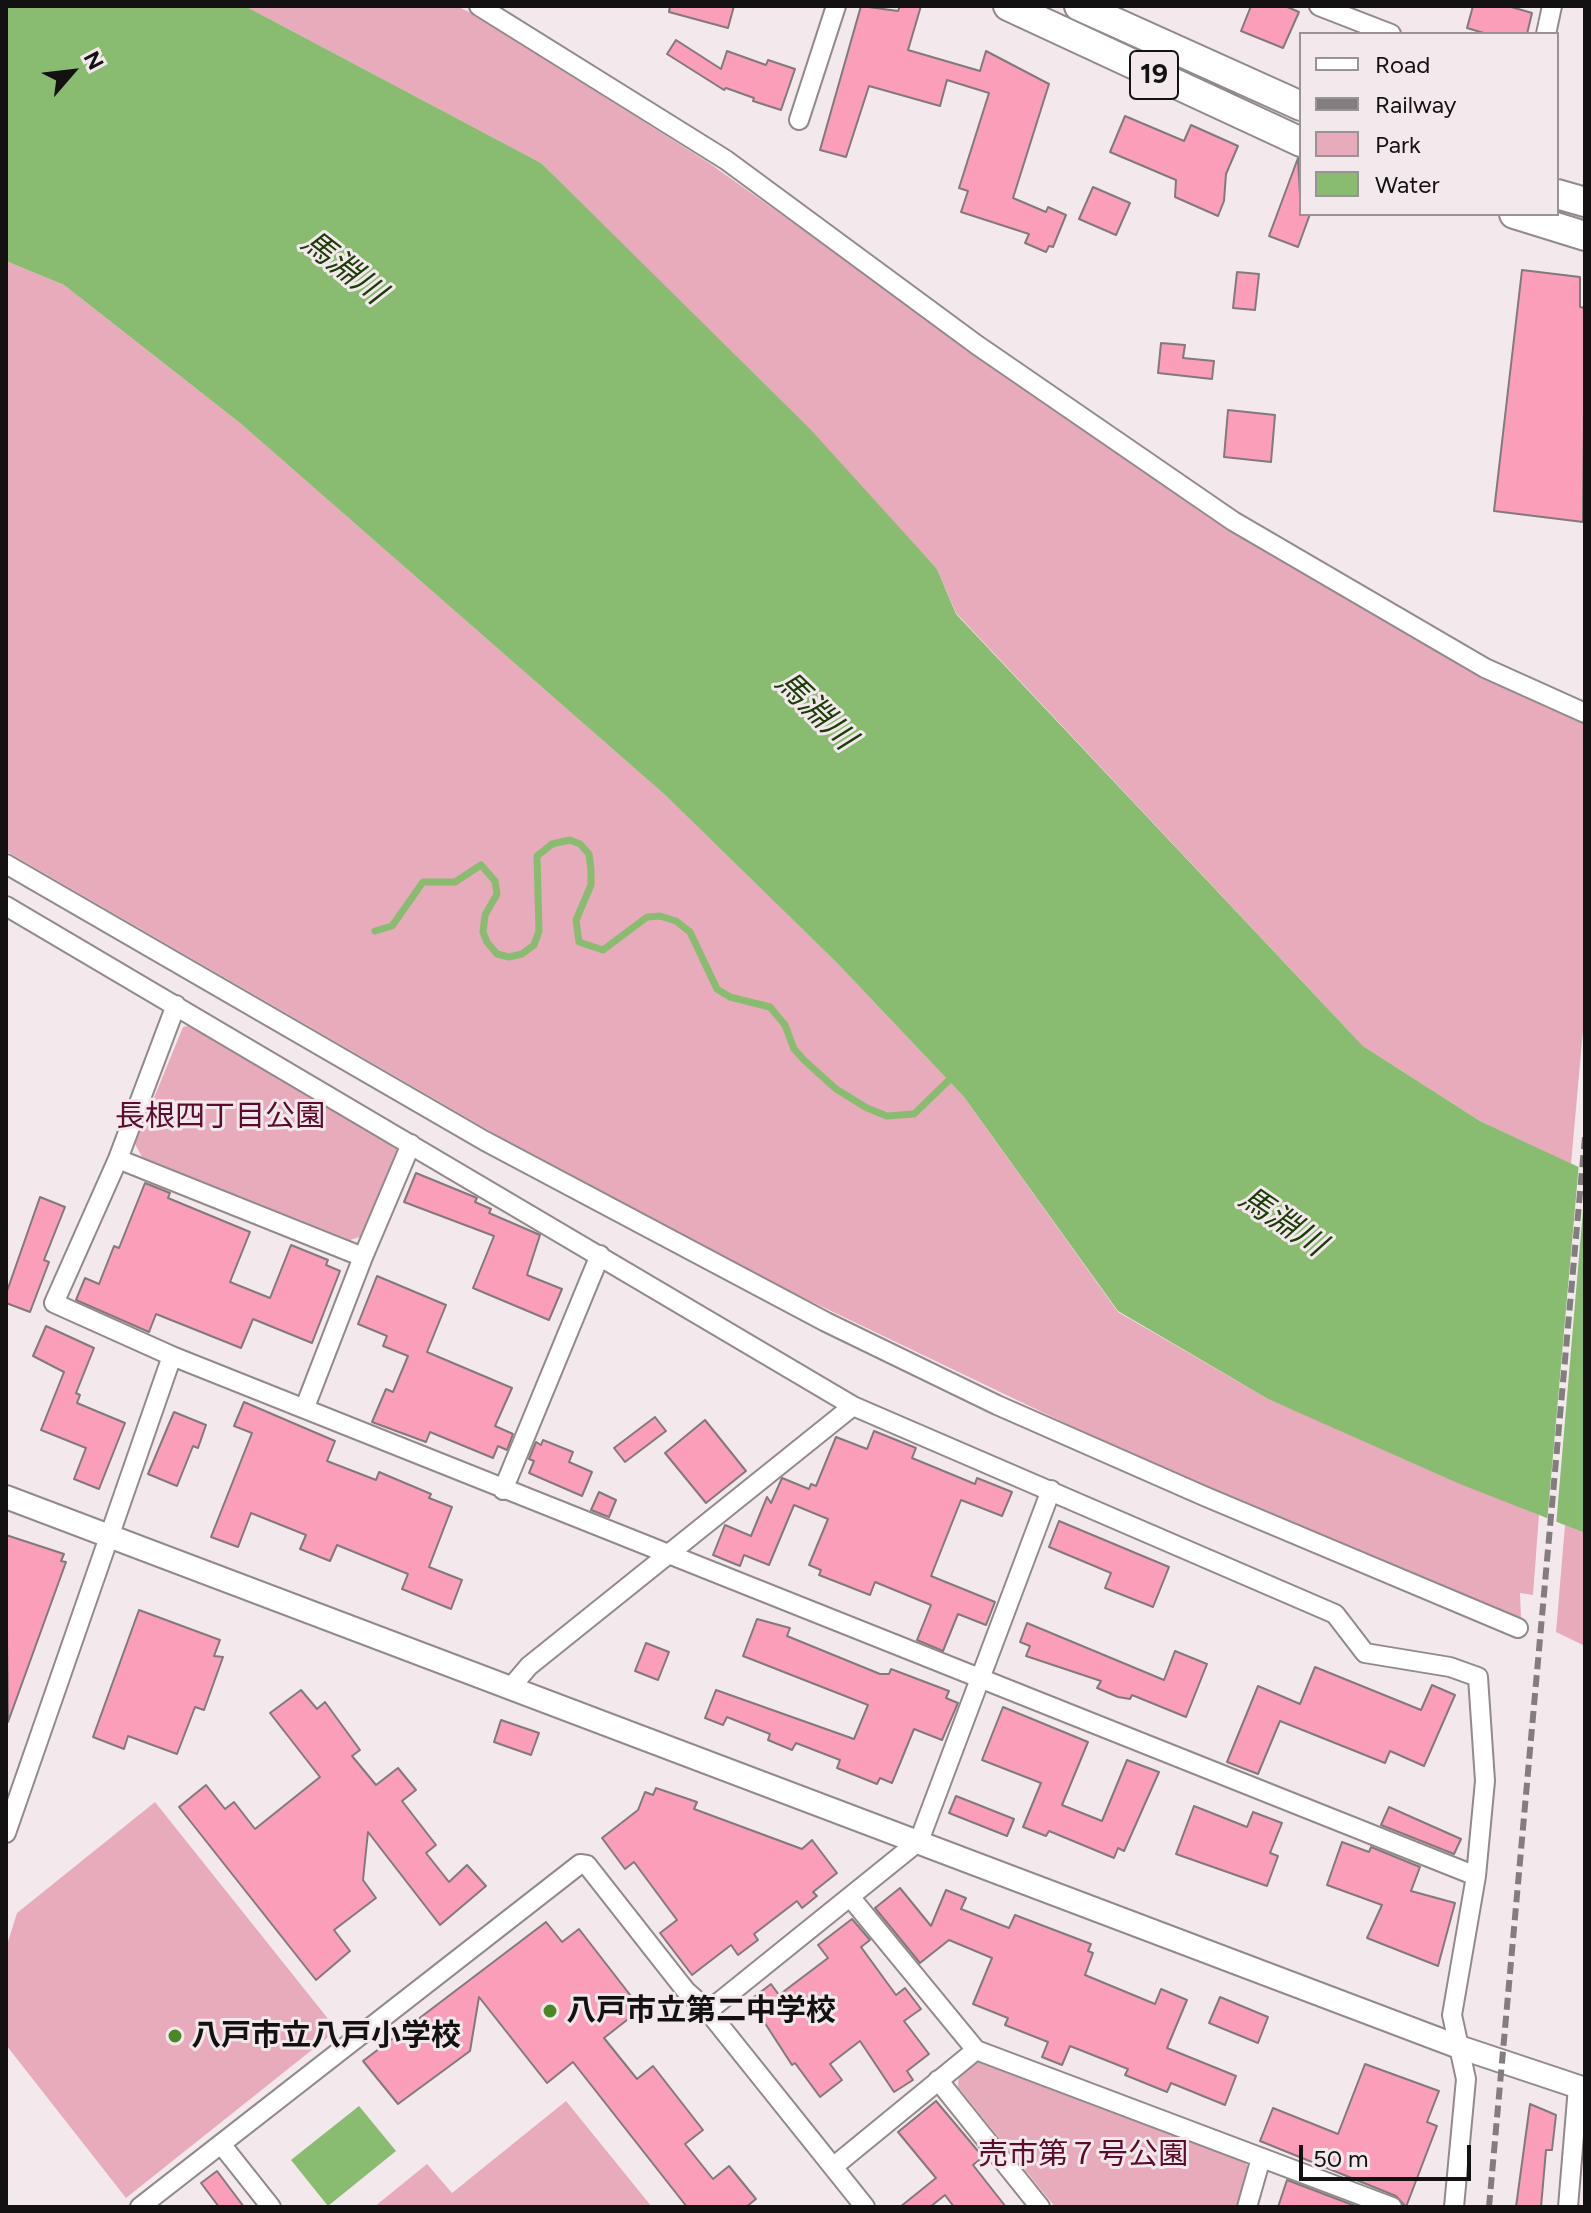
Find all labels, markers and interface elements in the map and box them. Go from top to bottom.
north arrow [32,32,112,112]
legend [1299,32,1559,216]
text: N [78,47,110,74]
text: Road [1375,50,1430,79]
road number: 19 [1130,51,1178,99]
text: Railway [1375,90,1456,119]
text: Park [1375,130,1421,159]
text: Water [1375,170,1440,199]
water label: 馬淵川 [293,223,393,313]
water label: 馬淵川 [767,664,863,758]
park label: 長根四丁目公園 [115,1099,325,1135]
water label: 馬淵川 [1231,1179,1333,1265]
place label: 八戸市立第二中学校 [566,1993,836,2029]
marker: 八戸市立第二中学校 [541,2002,559,2020]
place label: 八戸市立八戸小学校 [191,2018,461,2054]
marker: 八戸市立八戸小学校 [166,2027,184,2045]
scale bar [1303,2129,1475,2179]
park label: 売市第７号公園 [978,2137,1188,2173]
text: 50 m [1313,2144,1369,2173]

